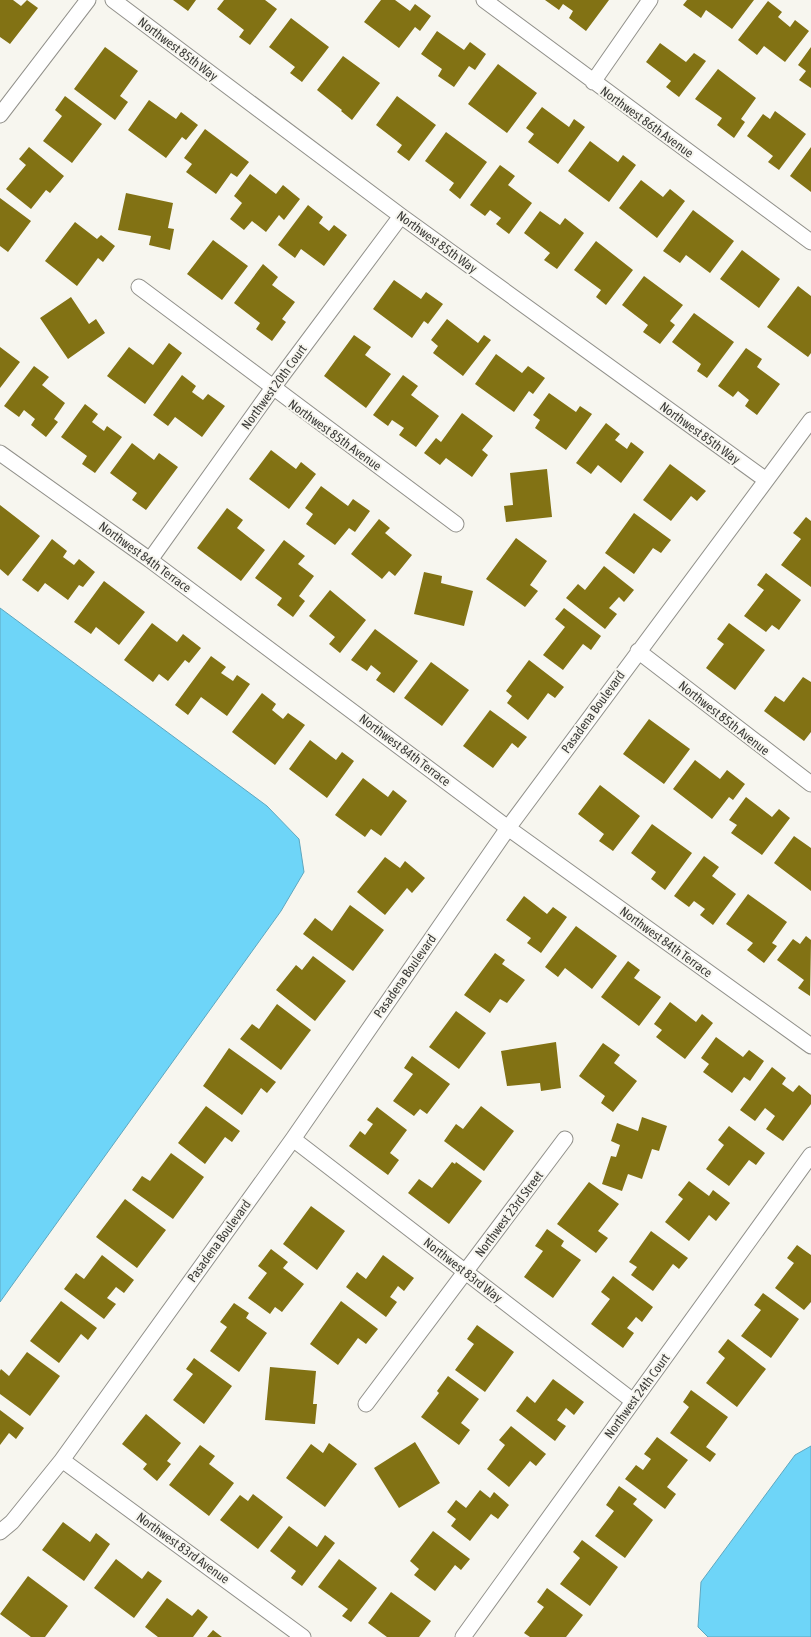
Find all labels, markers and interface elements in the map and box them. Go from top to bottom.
street label: Northwest 85th Way [135,14,221,84]
street label: Northwest 86th Avenue [598,83,696,161]
street label: Northwest 85th Way [394,208,481,277]
street label: Northwest 20th Court [238,342,310,432]
street label: Northwest 85th Avenue [286,396,384,474]
street label: Northwest 85th Way [657,399,744,468]
street label: Northwest 84th Terrace [96,519,194,596]
street label: Pasadena Boulevard [558,668,628,756]
street label: Northwest 85th Avenue [676,678,773,758]
street label: Northwest 84th Terrace [356,711,454,789]
street label: Northwest 84th Terrace [617,904,715,981]
street label: Pasadena Boulevard [371,932,439,1020]
street label: Northwest 23rd Street [472,1168,546,1260]
street label: Pasadena Boulevard [184,1197,254,1285]
street label: Northwest 83rd Way [421,1235,506,1306]
street label: Northwest 24th Court [601,1351,673,1441]
street label: Northwest 83rd Avenue [134,1509,232,1587]

